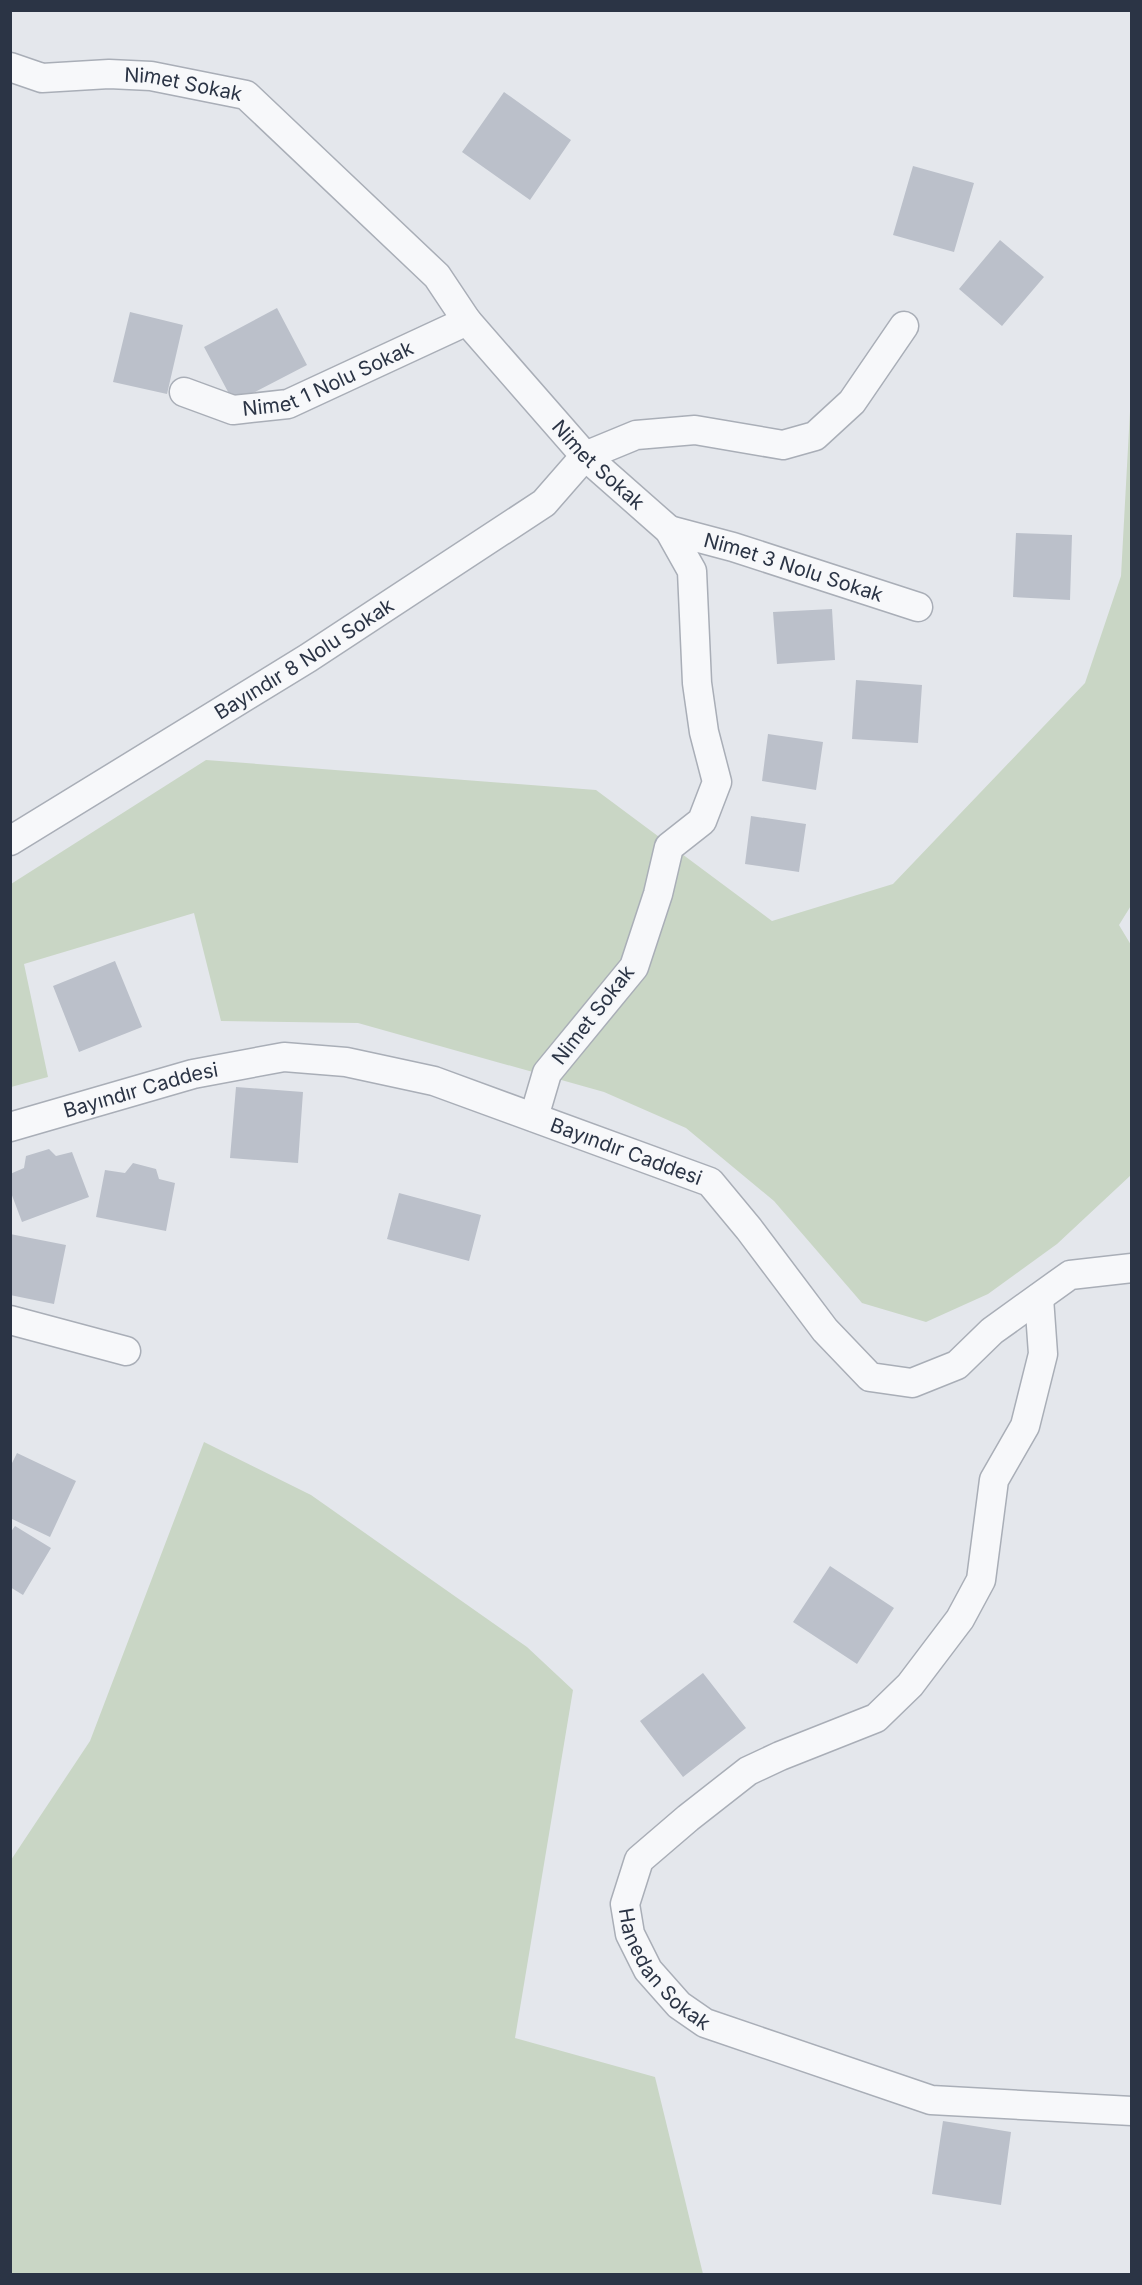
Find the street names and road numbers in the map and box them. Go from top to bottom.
street label: Nimet Sokak [124,63,244,106]
street label: Nimet 1 Nolu Sokak [241,336,417,421]
street label: Nimet Sokak [547,415,649,515]
street label: Nimet 3 Nolu Sokak [701,528,886,607]
street label: Bayındır 8 Nolu Sokak [210,593,398,724]
street label: Nimet Sokak [547,961,639,1069]
street label: Bayındır Caddesi [61,1058,220,1123]
street label: Bayındır Caddesi [547,1113,705,1190]
street label: Hanedan Sokak [614,1906,715,2035]

